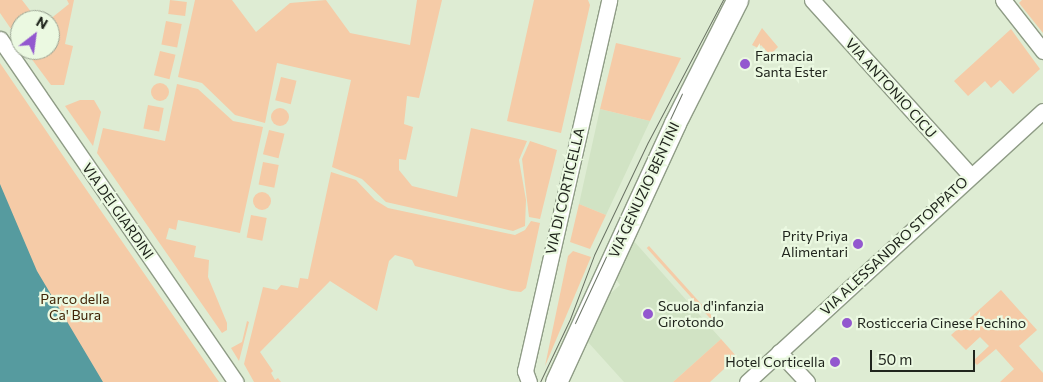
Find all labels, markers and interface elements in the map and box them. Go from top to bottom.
north arrow [10,10,60,60]
text: N [33,12,51,32]
street label: VIA ANTONIO CICU [842,35,940,141]
place label: Farmacia Santa Ester [755,48,828,80]
marker: Farmacia Santa Ester [739,58,751,70]
street label: VIA GENUZIO BENTINI [605,119,683,261]
street label: VIA DI CORTICELLA [542,126,588,256]
street label: VIA DEI GIARDINI [79,160,157,262]
street label: VIA ALESSANDRO STOPPATO [817,173,971,319]
place label: Prity Priya Alimentari [781,228,848,260]
marker: Prity Priya Alimentari [852,238,864,250]
park label: Parco della Ca' Bura [40,291,110,324]
place label: Scuola d'infanzia Girotondo [658,298,764,331]
marker: Scuola d'infanzia Girotondo [642,308,654,320]
place label: Rosticceria Cinese Pechino [857,315,1026,331]
marker: Rosticceria Cinese Pechino [841,317,853,329]
scale bar [873,340,978,372]
text: 50 m [878,350,912,368]
place label: Hotel Corticella [725,354,825,370]
marker: Hotel Corticella [829,356,841,368]

